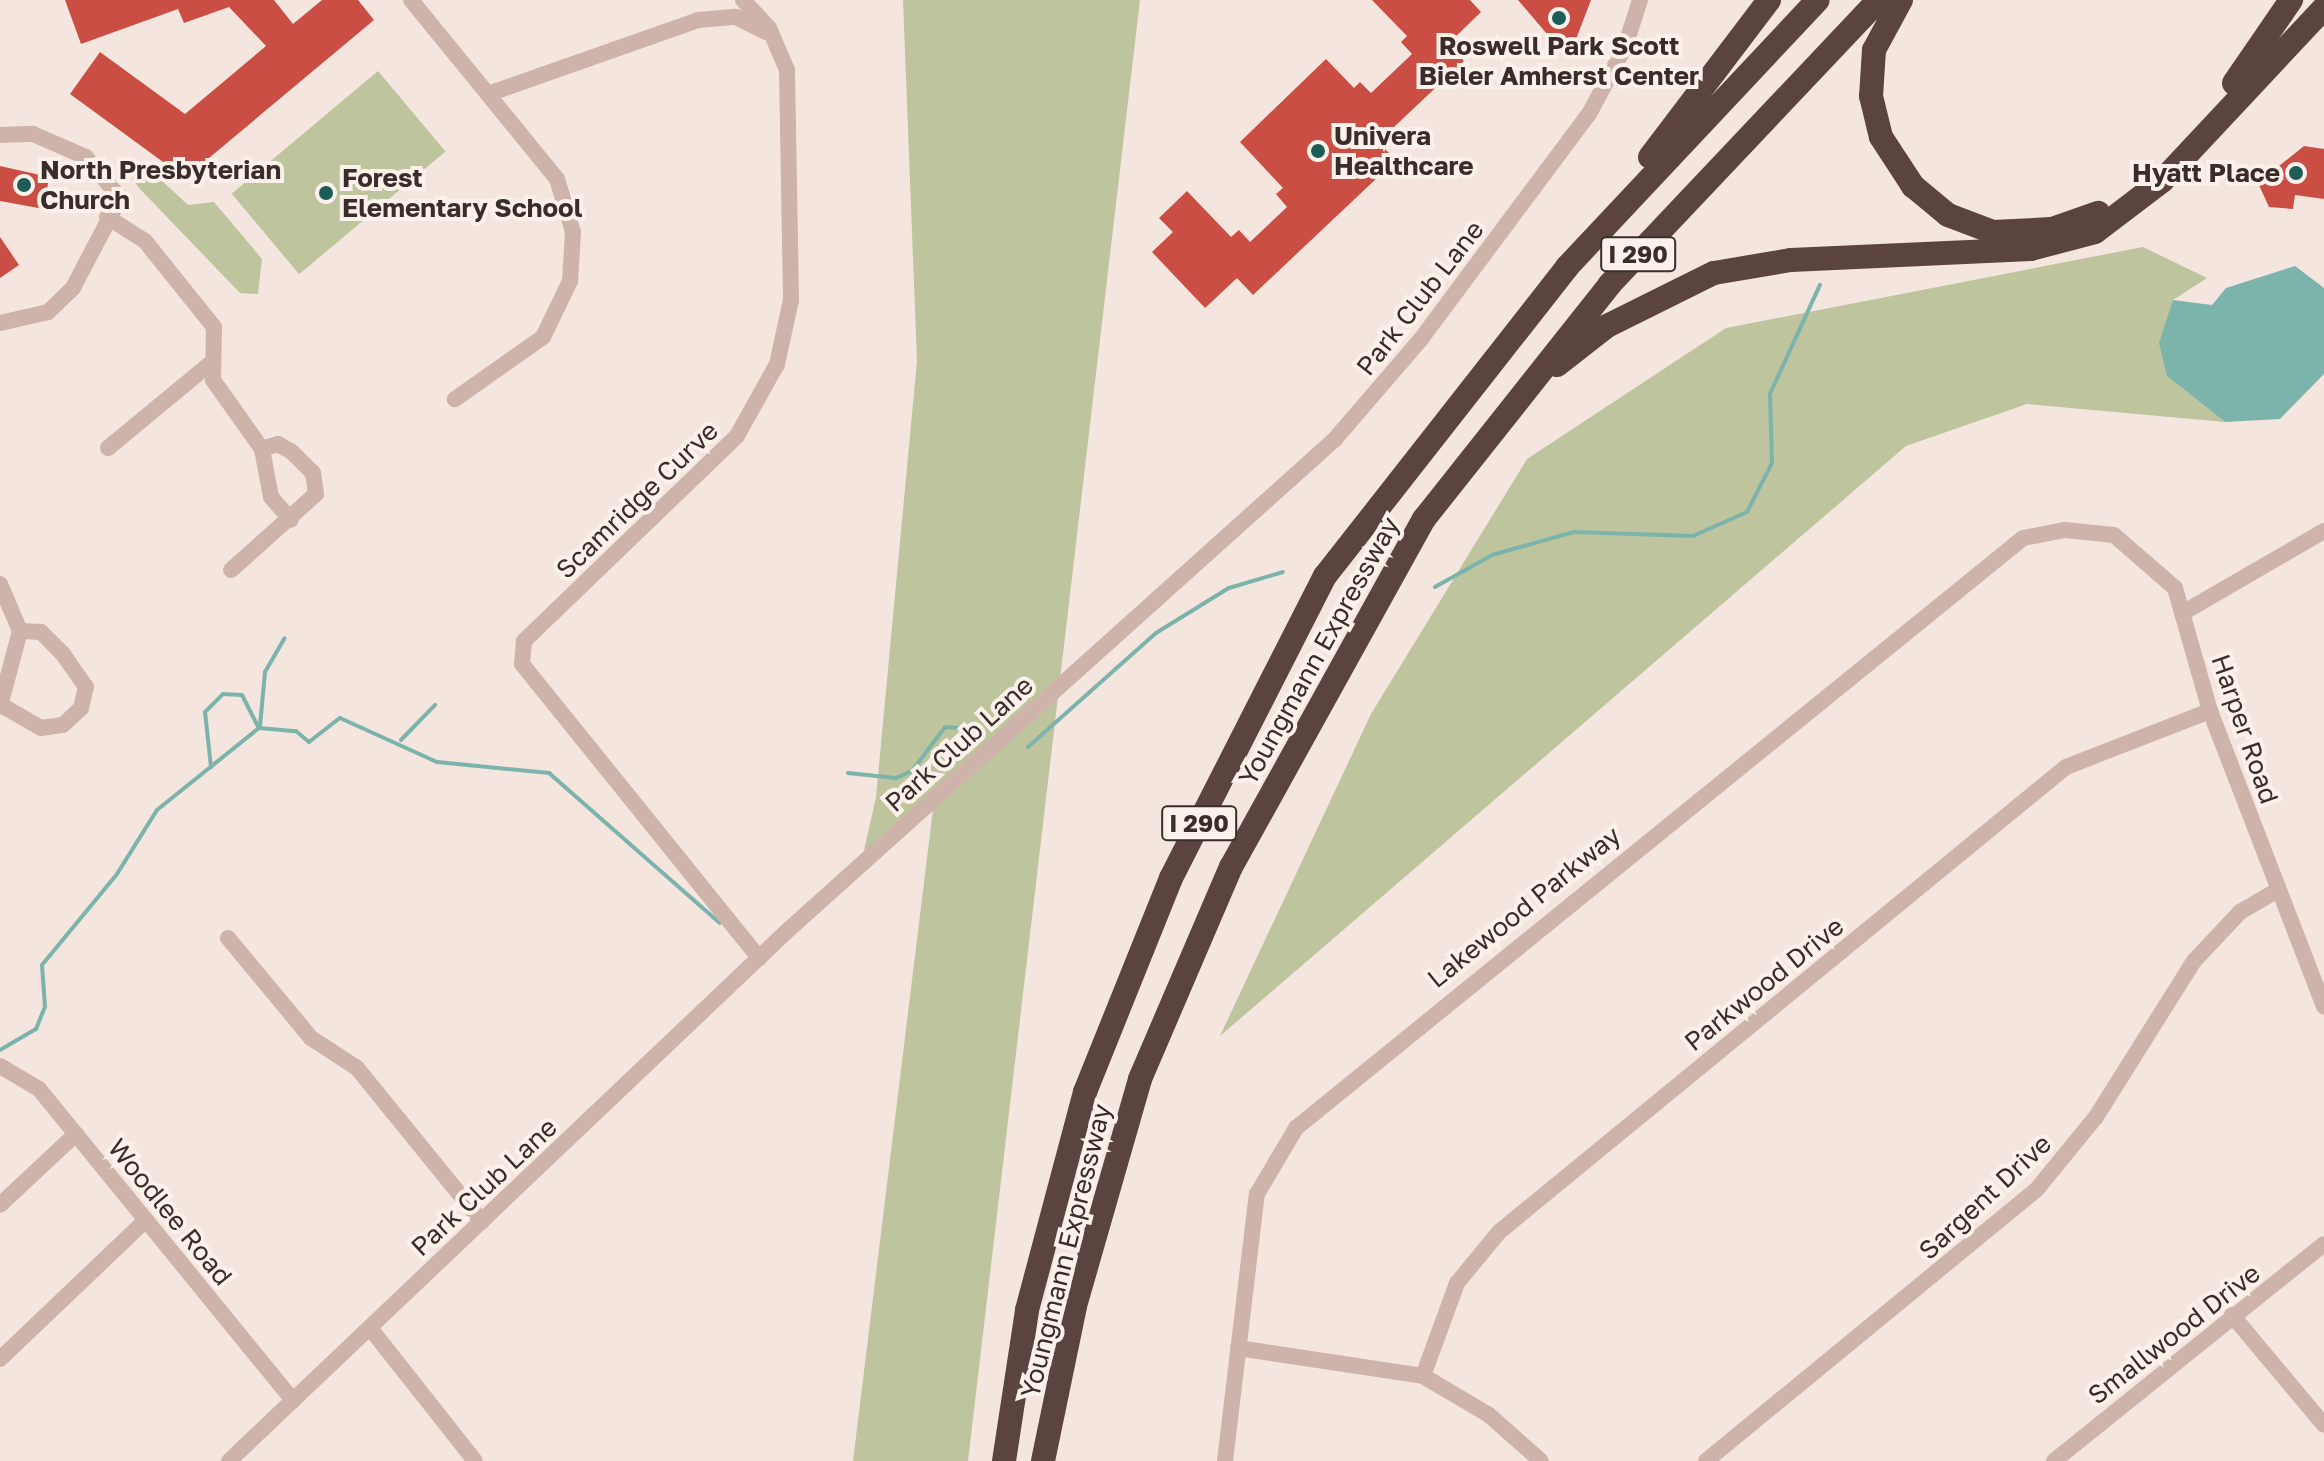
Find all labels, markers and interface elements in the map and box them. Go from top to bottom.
marker: Roswell Park Scott Bieler Amherst Center [1550,9,1568,27]
place label: Roswell Park Scott Bieler Amherst Center [1419,30,1699,92]
place label: Univera Healthcare [1334,120,1474,182]
marker: Univera Healthcare [1309,142,1327,160]
place label: North Presbyterian Church [40,154,281,216]
place label: Hyatt Place [2132,157,2280,189]
place label: Forest Elementary School [342,162,582,224]
marker: Hyatt Place [2287,164,2305,182]
marker: North Presbyterian Church [15,176,33,194]
marker: Forest Elementary School [317,184,335,202]
street label: Park Club Lane [1350,214,1490,382]
road number: I 290 [1600,234,1676,274]
street label: Scamridge Curve [550,415,724,585]
street label: Youngmann Expressway [1232,511,1406,791]
street label: Harper Road [2205,650,2285,808]
street label: Park Club Lane [879,670,1039,818]
road number: I 290 [1161,803,1237,843]
street label: Lakewood Parkway [1421,820,1627,994]
street label: Parkwood Drive [1678,910,1850,1058]
street label: Youngmann Expressway [1014,1101,1118,1401]
street label: Park Club Lane [405,1112,563,1262]
street label: Sargent Drive [1912,1128,2058,1266]
street label: Woodlee Road [101,1132,239,1292]
street label: Smallwood Drive [2082,1257,2266,1411]

